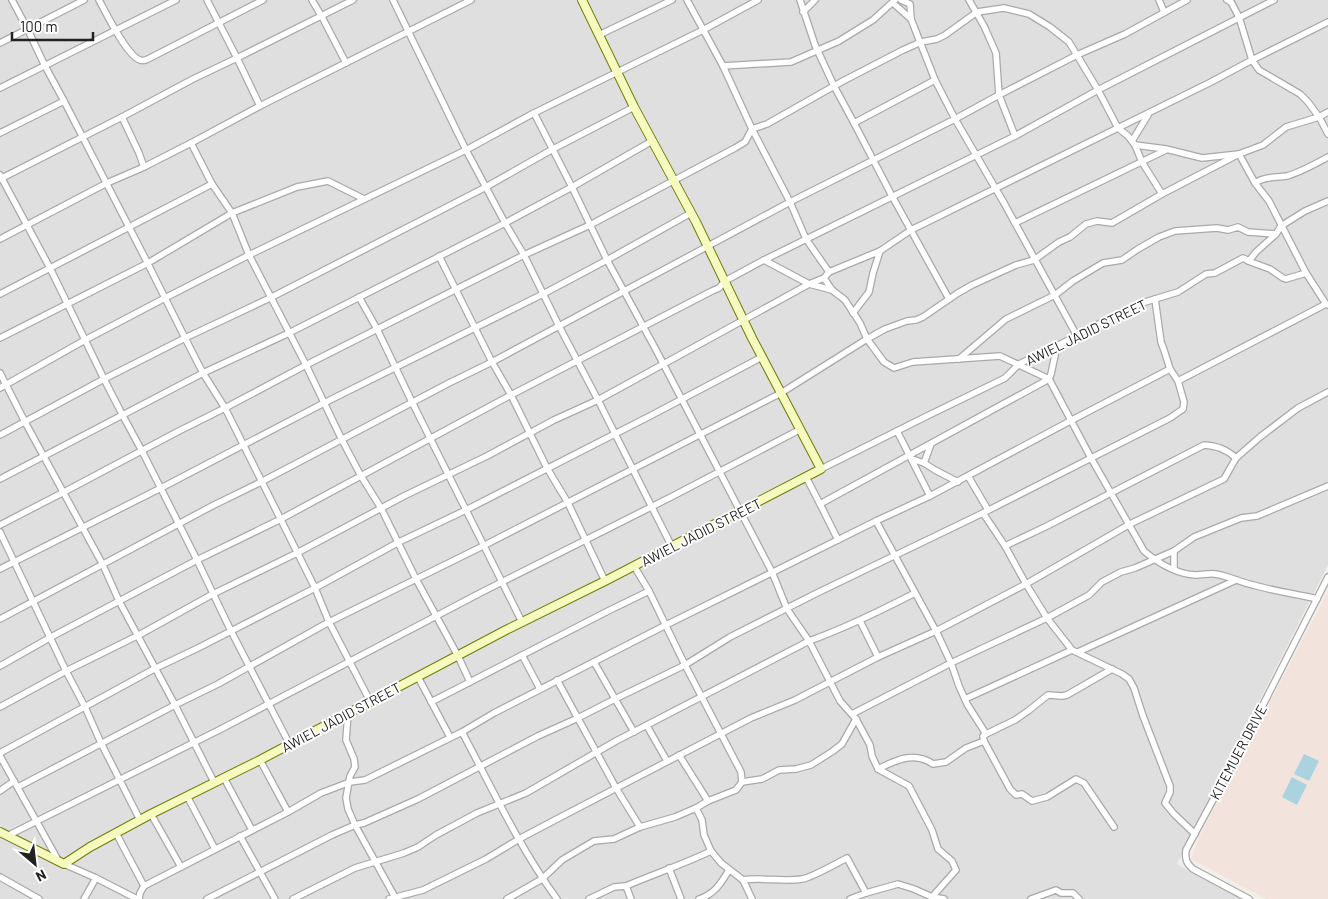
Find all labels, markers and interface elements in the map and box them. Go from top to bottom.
scale bar [12,10,94,42]
text: 100 m [20,17,58,35]
street label: AWIEL JADID STREET [1023,295,1149,369]
street label: AWIEL JADID STREET [638,494,764,570]
street label: AWIEL JADID STREET [279,678,404,756]
street label: KITEMUER DRIVE [1206,702,1270,802]
north arrow [10,839,60,889]
text: N [33,866,49,886]

